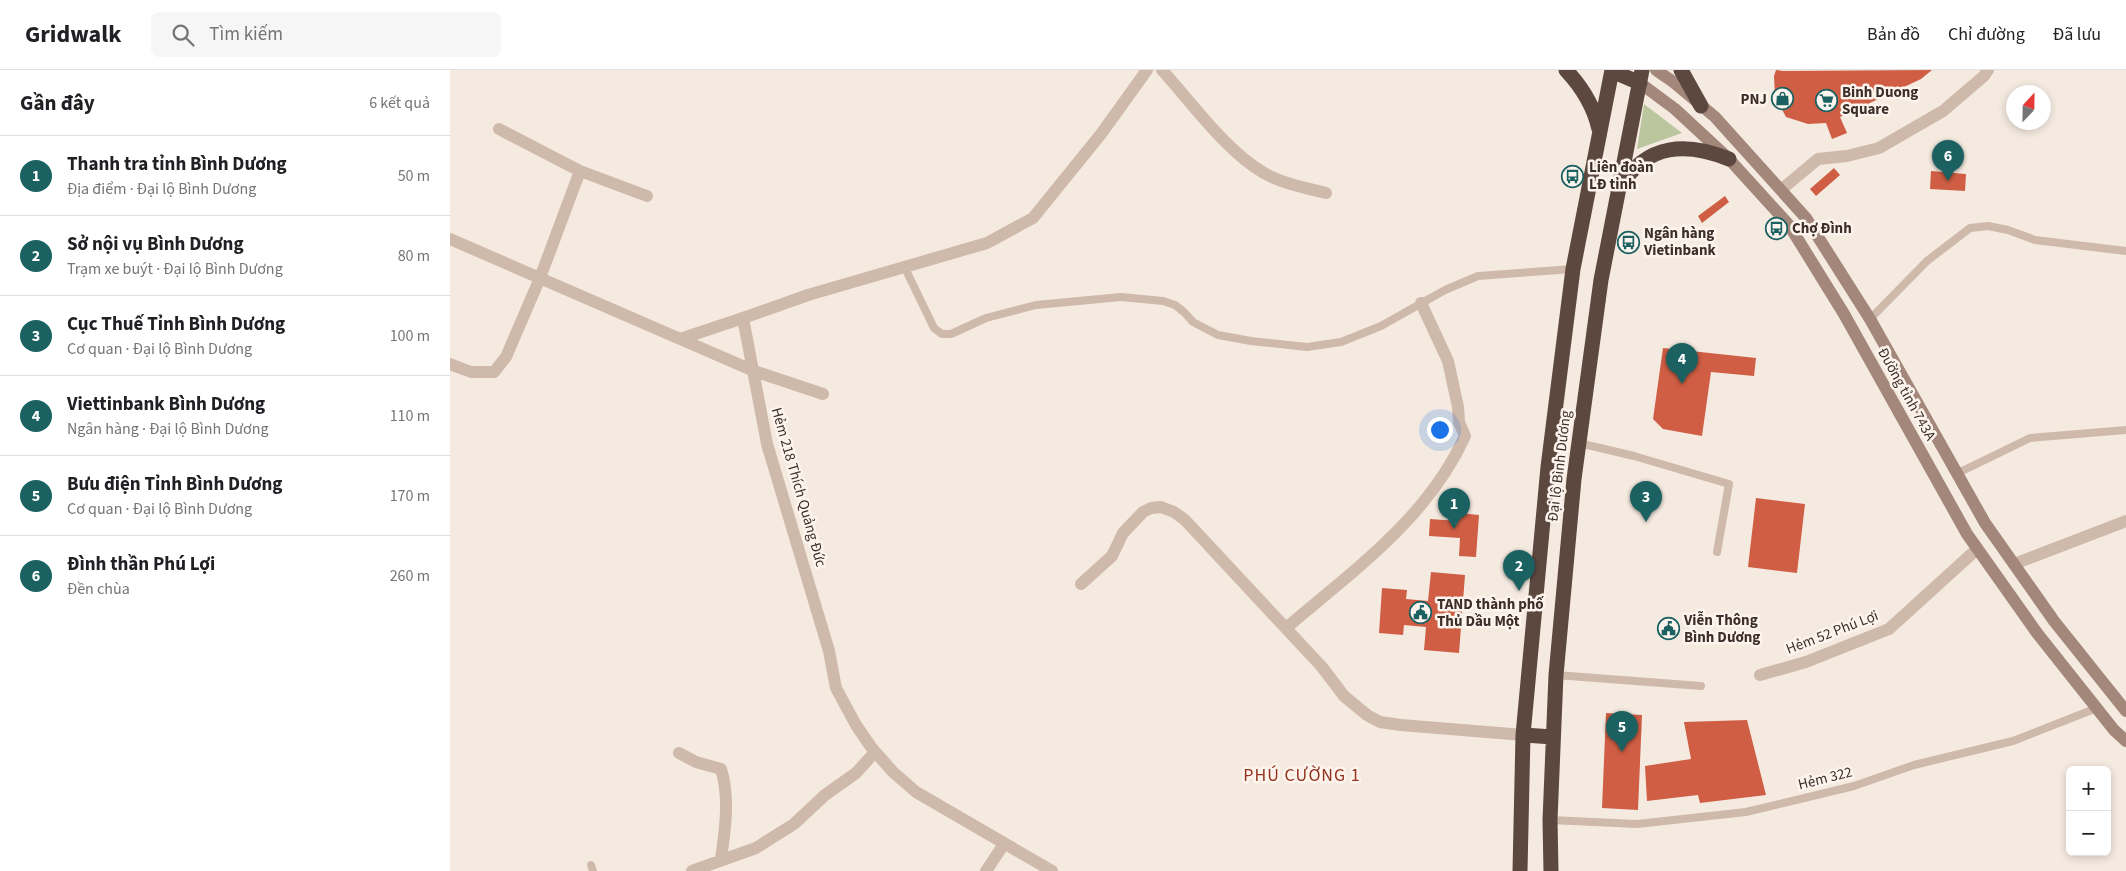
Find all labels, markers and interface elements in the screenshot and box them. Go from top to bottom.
search box [151,12,501,57]
text: Gridwalk [25,17,121,52]
icon: search [169,21,197,49]
text: Tìm kiếm [209,21,283,48]
text: Bản đồ [1867,22,1920,47]
text: Chỉ đường [1948,22,2025,47]
text: Đã lưu [2053,22,2101,47]
place label: Binh Duong Square [1842,82,1918,120]
north arrow [2006,85,2051,130]
shop icon: PNJ [1771,87,1795,111]
text: Gần đây [20,88,95,118]
place label: PNJ [1740,89,1767,110]
supermarket icon: Binh Duong Square [1814,89,1838,113]
text: 6 kết quả [369,92,430,114]
pin: 6 [1932,140,1964,181]
text: Thanh tra tỉnh Bình Dương [67,151,287,178]
place label: Liên đoàn LĐ tỉnh [1589,157,1654,195]
bus stop icon: Liên đoàn LĐ tỉnh [1561,164,1585,188]
text: 1 [32,165,40,187]
text: 50 m [398,165,430,187]
text: Địa điểm · Đại lộ Bình Dương [67,178,256,200]
bus stop icon: Chợ Đình [1764,216,1788,240]
place label: Chợ Đình [1792,218,1852,239]
place label: Ngân hàng Vietinbank [1643,223,1716,261]
bus stop icon: Ngân hàng Vietinbank [1616,230,1640,254]
text: Sở nội vụ Bình Dương [67,231,244,258]
text: 2 [32,245,40,267]
text: 80 m [398,245,430,267]
text: Trạm xe buýt · Đại lộ Bình Dương [67,258,283,280]
text: Cục Thuế Tỉnh Bình Dương [67,311,285,338]
text: 3 [32,325,40,347]
text: 100 m [390,325,430,347]
text: Cơ quan · Đại lộ Bình Dương [67,338,252,360]
pin: 4 [1666,343,1698,384]
street label: Đường tỉnh 743A [1872,344,1941,445]
text: Viettinbank Bình Dương [67,391,265,418]
text: 4 [32,405,40,427]
text: 110 m [390,405,430,427]
street label: Hẻm 218 Thích Quảng Đức [766,405,831,569]
street label: Đại lộ Bình Dương [1542,409,1577,523]
your location [1427,417,1453,443]
text: Ngân hàng · Đại lộ Bình Dương [67,418,269,440]
text: Bưu điện Tỉnh Bình Dương [67,471,283,498]
pin: 3 [1630,481,1662,522]
text: 5 [32,485,40,507]
text: 170 m [390,485,430,507]
pin: 1 [1438,488,1470,529]
text: Cơ quan · Đại lộ Bình Dương [67,498,252,520]
pin: 2 [1503,550,1535,591]
text: Đình thần Phú Lợi [67,551,215,578]
text: 6 [32,565,40,587]
text: 260 m [390,565,430,587]
text: Đền chùa [67,578,130,600]
place label: TAND thành phố Thủ Dầu Một [1437,594,1544,632]
public building icon: TAND thành phố Thủ Dầu Một [1409,601,1433,625]
street label: Hẻm 52 Phú Lợi [1783,605,1881,660]
place label: Viễn Thông Bình Dương [1683,610,1760,648]
public building icon: Viễn Thông Bình Dương [1656,617,1680,641]
pin: 5 [1606,711,1638,752]
street label: Hẻm 322 [1796,762,1854,795]
district label: PHÚ CƯỜNG 1 [1243,763,1361,788]
map controls [2066,766,2111,856]
button: + [2066,766,2111,811]
button: − [2066,811,2111,856]

